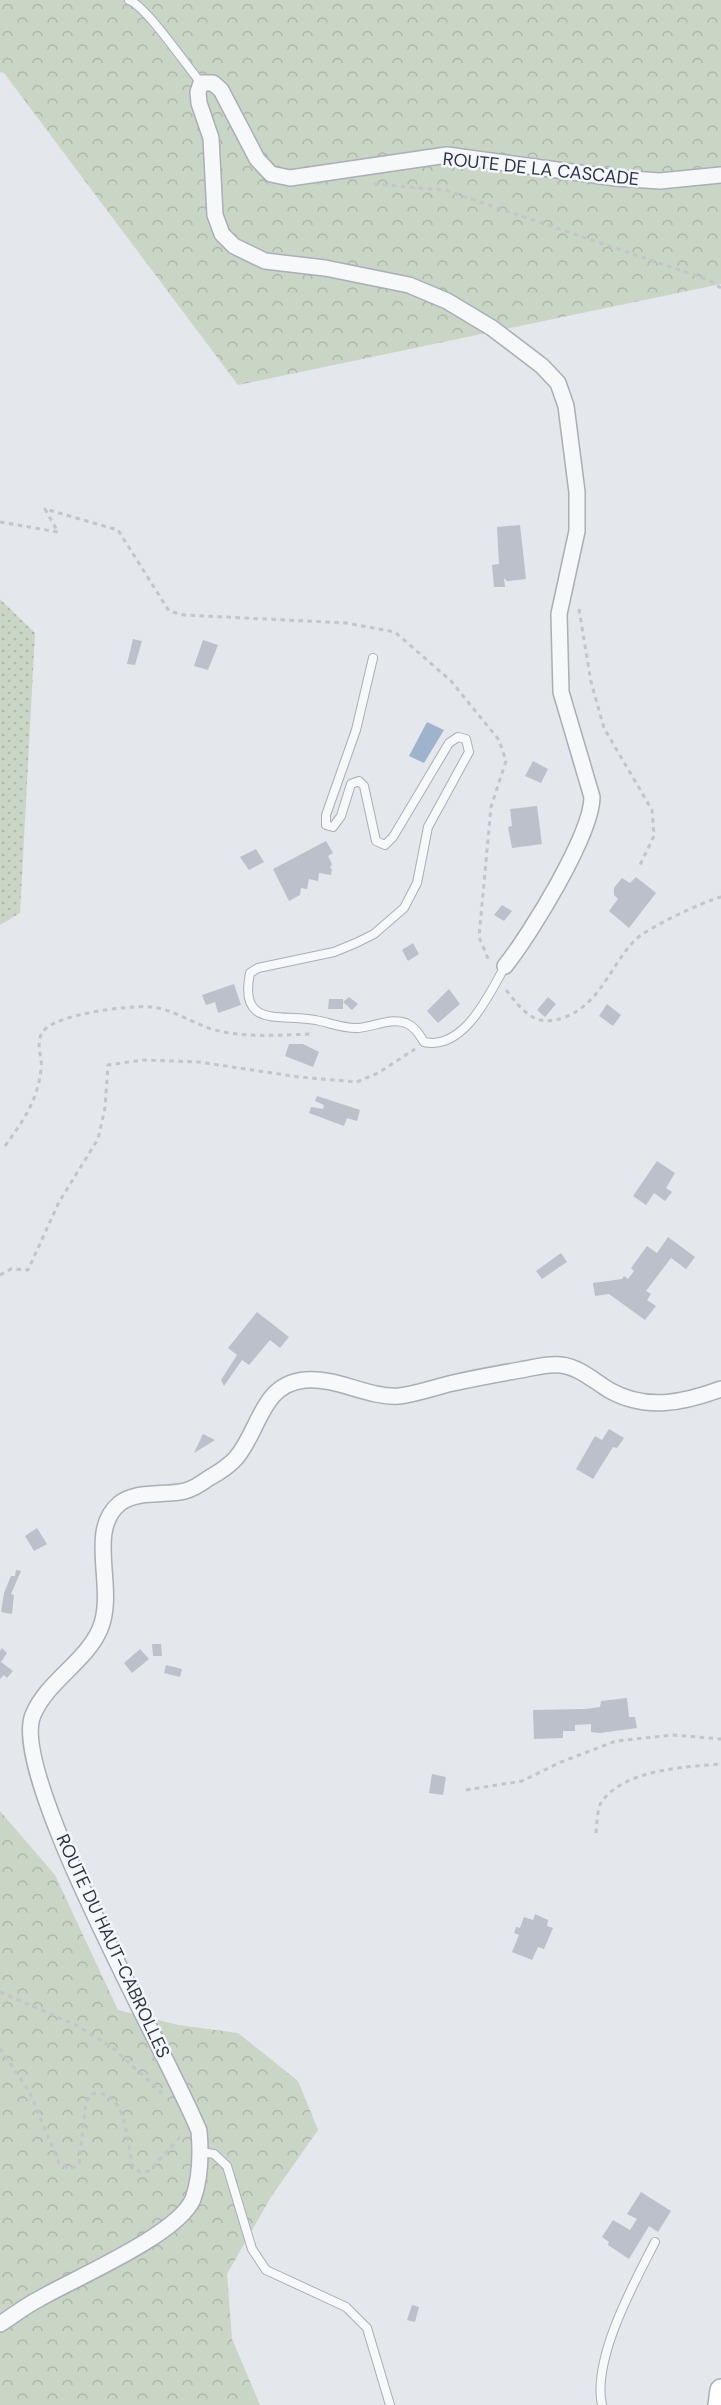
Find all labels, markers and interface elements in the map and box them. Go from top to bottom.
street label: ROUTE DE LA CASCADE [442,147,640,191]
street label: ROUTE DU HAUT-CABROLLES [50,1830,176,2062]

